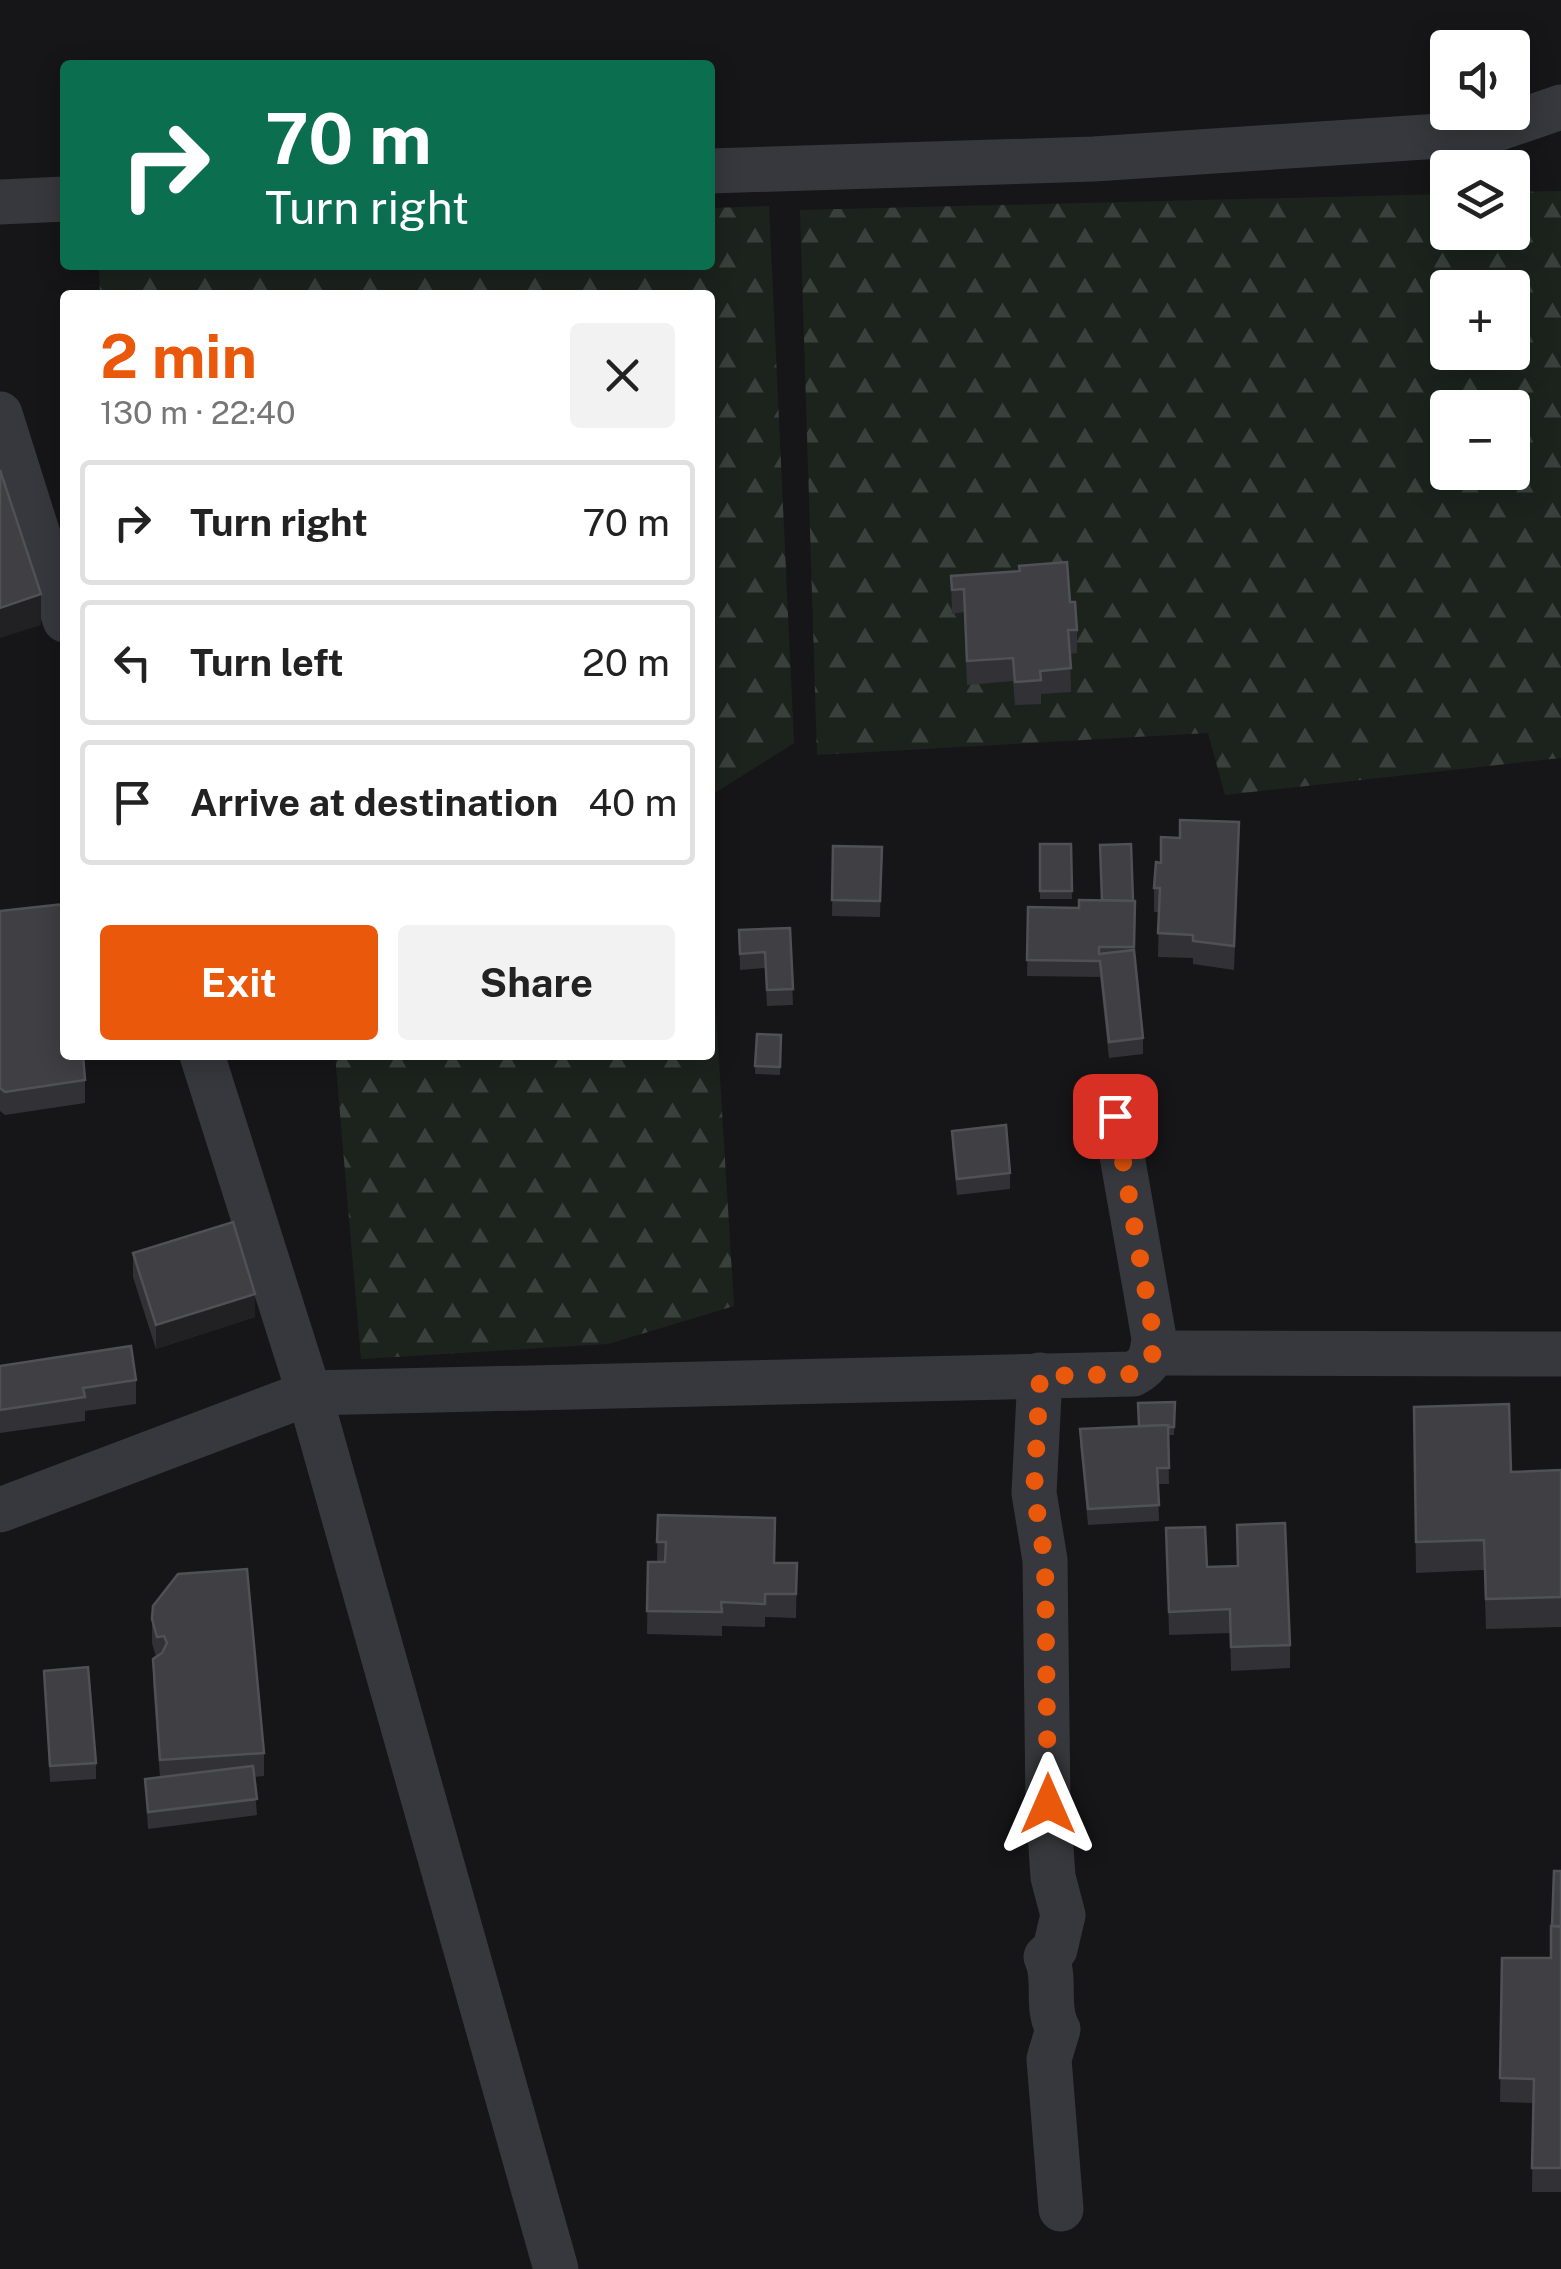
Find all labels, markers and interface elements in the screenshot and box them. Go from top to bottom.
map controls [1430,30,1530,490]
button: sound [1430,30,1530,130]
text: 70 m [265,97,432,180]
icon: right [100,100,230,230]
button: layers [1430,150,1530,250]
text: Turn right [265,181,469,234]
button: + [1430,270,1530,370]
text: 2 min [100,321,257,392]
button: close [570,323,675,428]
button: − [1430,390,1530,490]
text: 130 m · 22:40 [100,394,296,431]
icon: right [105,495,160,550]
text: Turn right [190,500,368,545]
text: 70 m [583,500,670,545]
icon: left [105,635,160,690]
text: Turn left [190,640,344,685]
text: 20 m [582,640,670,685]
icon: arrive [105,775,160,830]
text: Arrive at destination [190,780,558,825]
text: 40 m [588,780,677,825]
button: Exit [100,925,378,1040]
button: Share [398,925,675,1040]
pin [1073,1074,1158,1159]
icon: arrive [1088,1089,1143,1144]
position arrow [996,1752,1100,1856]

